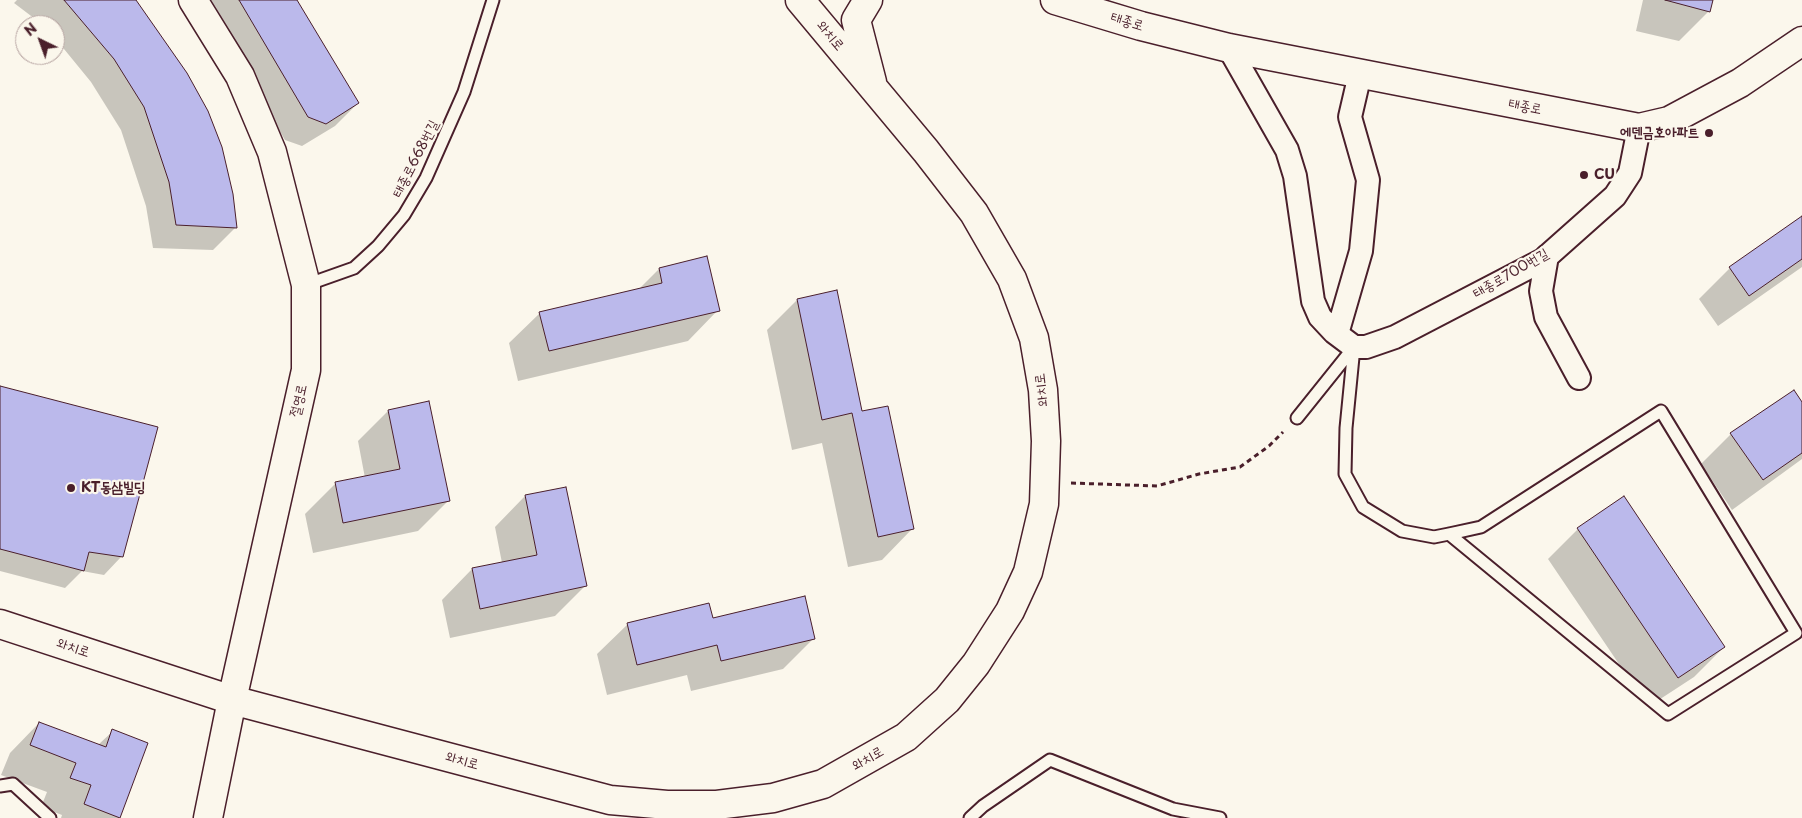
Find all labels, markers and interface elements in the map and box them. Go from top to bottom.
street label: 태종로 [1108,9,1146,35]
north arrow [15,15,65,65]
text: N [19,18,41,41]
street label: 와치로 [813,18,847,54]
street label: 태종로 [1507,96,1543,118]
street label: 태종로668번길 [389,118,443,200]
place label: 에덴금호아파트 [1620,125,1699,141]
marker: 에덴금호아파트 [1703,127,1715,139]
place label: CU [1594,167,1615,183]
marker: CU [1578,169,1590,181]
street label: 태종로700번길 [1470,246,1552,302]
street label: 와치로 [1032,372,1052,408]
street label: 절영로 [287,383,311,419]
place label: KT동삼빌딩 [81,480,145,496]
marker: KT동삼빌딩 [65,482,77,494]
street label: 와치로 [54,635,92,661]
street label: 와치로 [849,743,887,775]
street label: 와치로 [444,749,480,773]

